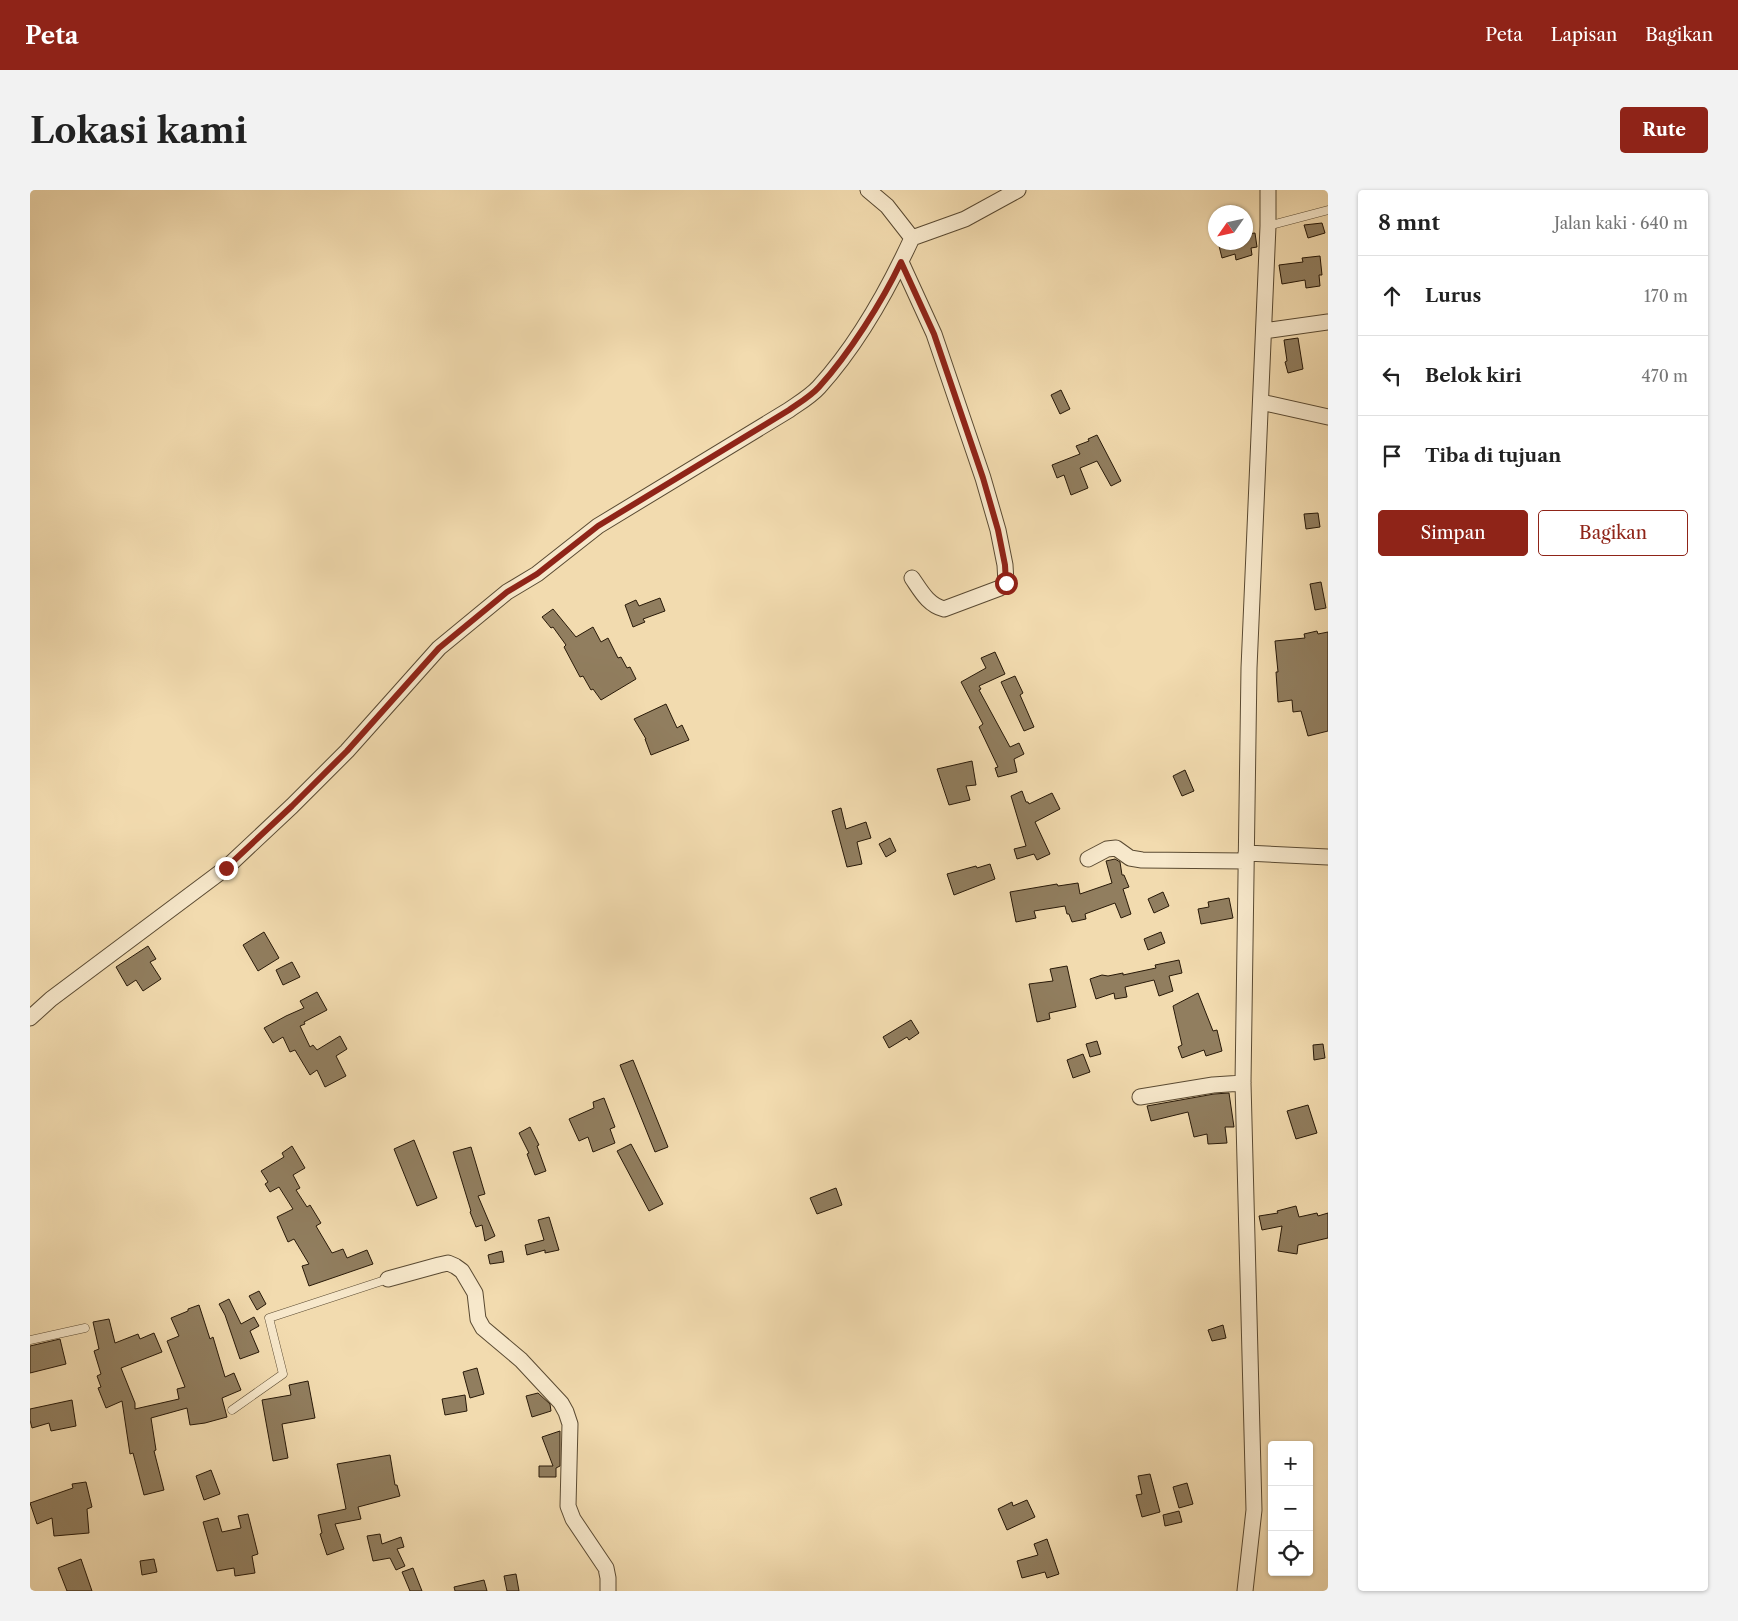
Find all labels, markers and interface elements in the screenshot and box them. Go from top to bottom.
text: Peta [25,21,79,50]
text: Peta [1485,24,1523,46]
text: Lapisan [1551,24,1617,46]
text: Bagikan [1645,24,1713,46]
button: Rute [1620,107,1708,153]
text: Lokasi kami [30,109,247,152]
north arrow [1208,205,1253,250]
text: 8 mnt [1378,210,1440,235]
text: Jalan kaki · 640 m [1554,213,1688,233]
icon: ahead [1378,282,1406,310]
text: Lurus [1425,284,1481,307]
text: 170 m [1644,286,1688,306]
icon: left [1378,362,1406,390]
text: Belok kiri [1425,364,1522,387]
text: 470 m [1642,366,1688,386]
icon: arrive [1378,442,1406,470]
text: Tiba di tujuan [1425,444,1561,467]
button: Simpan [1378,510,1528,556]
button: Bagikan [1538,510,1688,556]
route start [995,572,1018,595]
route end [215,857,238,880]
map controls [1268,1441,1313,1576]
button: + [1268,1441,1313,1486]
button: − [1268,1486,1313,1531]
button: locate [1268,1531,1313,1576]

